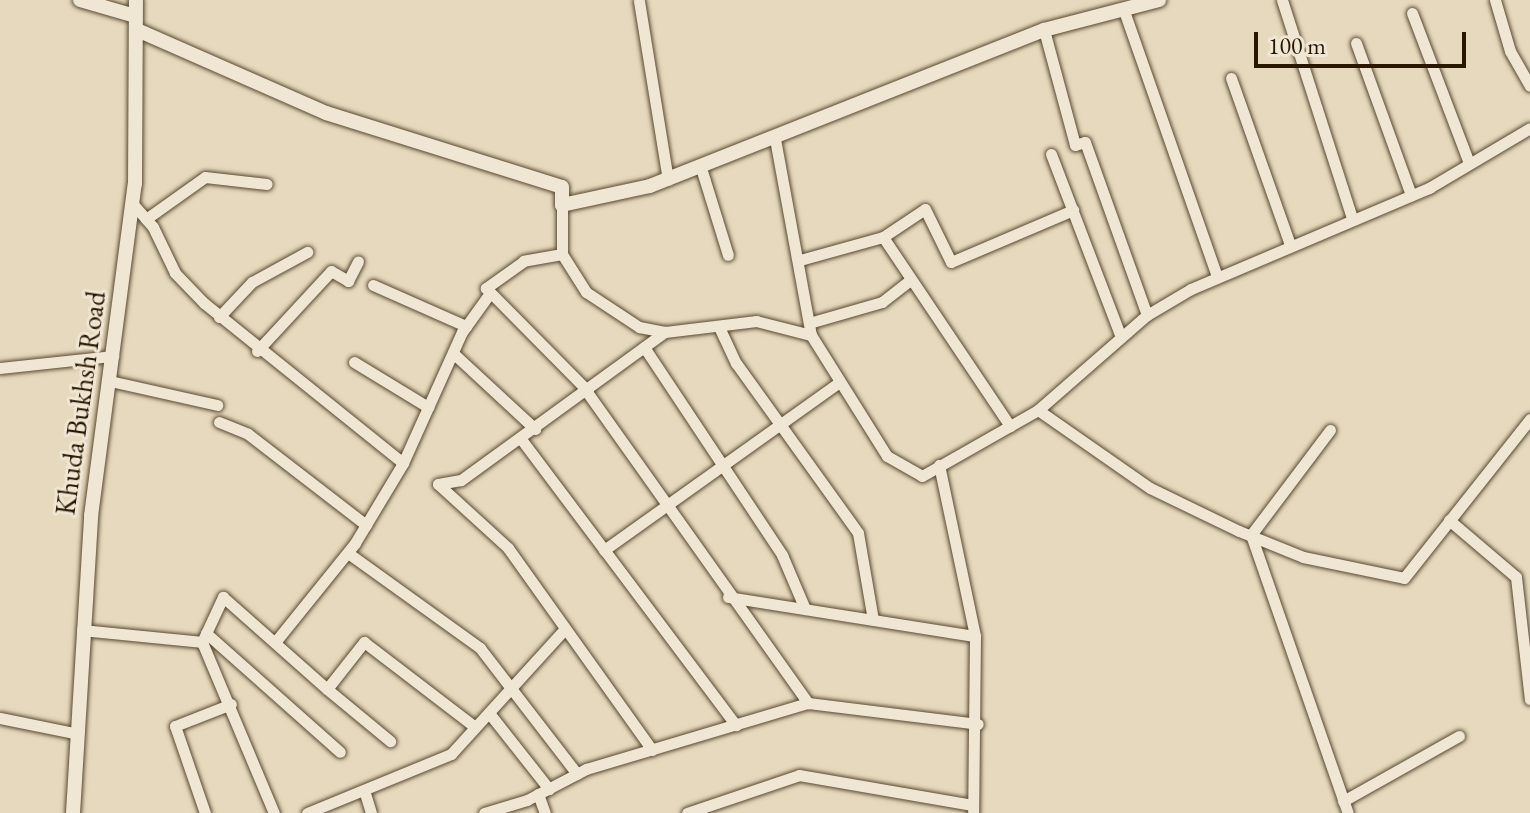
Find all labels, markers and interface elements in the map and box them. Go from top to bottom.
scale bar [1258,16,1470,66]
text: 100 m [1268,30,1326,61]
street label: Khuda Bukhsh Road [48,289,112,517]

